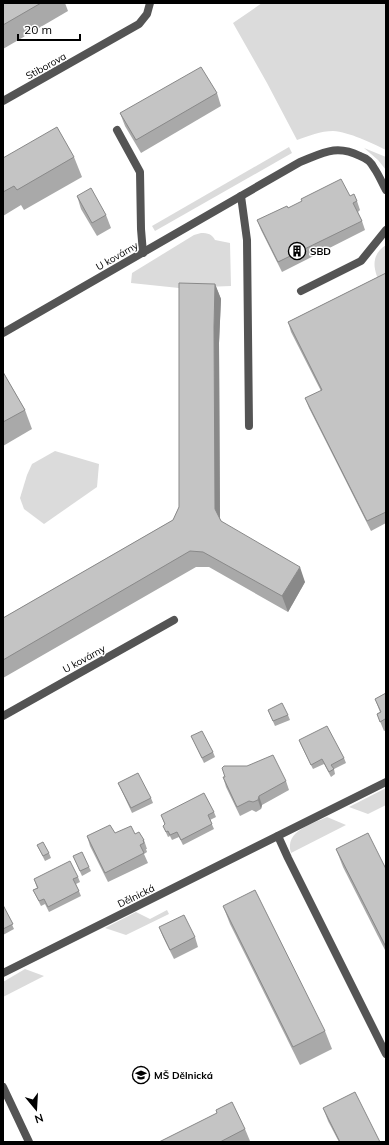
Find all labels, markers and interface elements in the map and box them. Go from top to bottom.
scale bar [18,16,80,42]
text: 20 m [24,22,52,37]
street label: Stiborova [24,50,68,82]
street label: U kovárny [94,238,141,273]
building icon: SBD [287,241,307,261]
place label: SBD [310,245,331,258]
street label: U kovárny [60,642,108,676]
street label: Dělnická [115,881,157,911]
school or university icon: MŠ Dělnická [131,1065,151,1085]
place label: MŠ Dělnická [154,1069,213,1082]
north arrow [16,1089,56,1129]
text: N [33,1111,45,1126]

